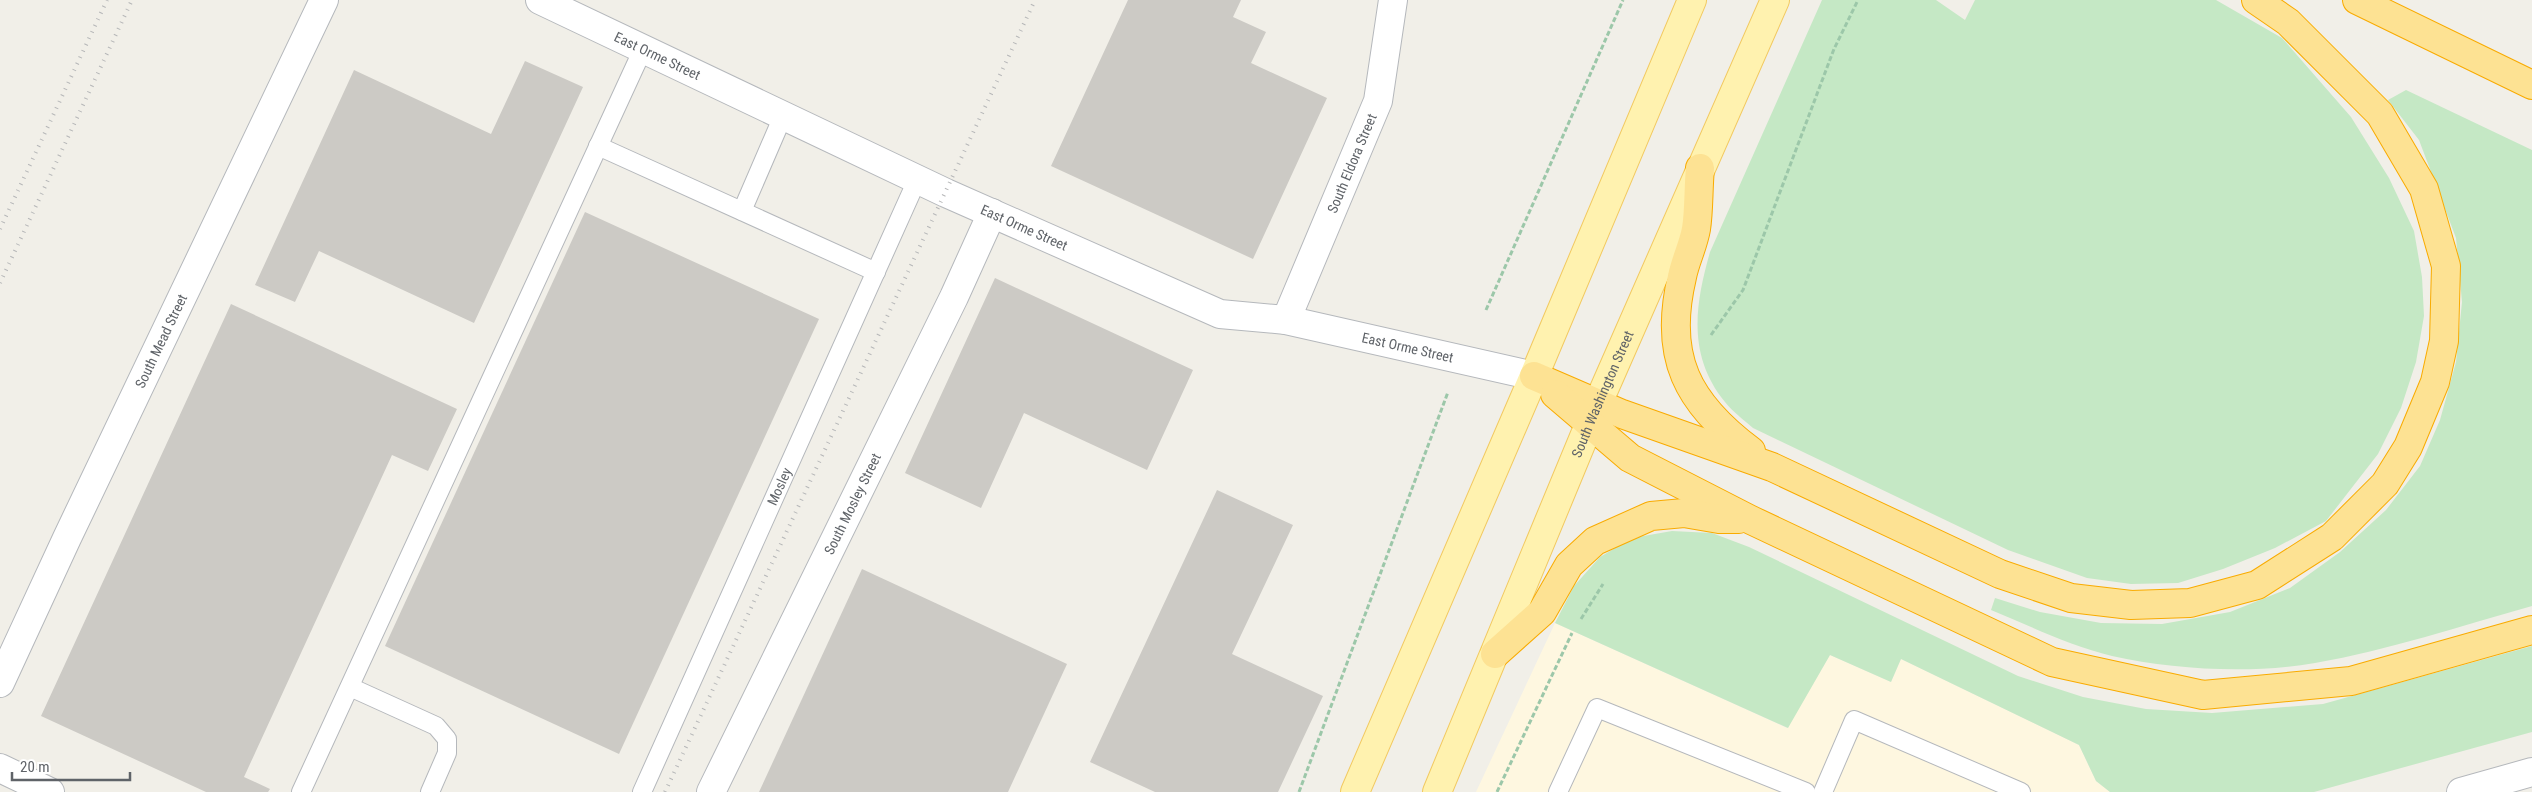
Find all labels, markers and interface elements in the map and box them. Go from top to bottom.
street label: East Orme Street [612,29,703,83]
street label: South Eldora Street [1324,111,1380,215]
street label: East Orme Street [978,201,1070,254]
street label: South Mead Street [132,292,190,391]
street label: South Washington Street [1568,328,1637,460]
street label: East Orme Street [1360,329,1455,366]
street label: South Mosley Street [821,451,884,557]
street label: Mosley [764,465,795,508]
scale bar [12,750,130,782]
text: 20 m [20,758,50,776]

